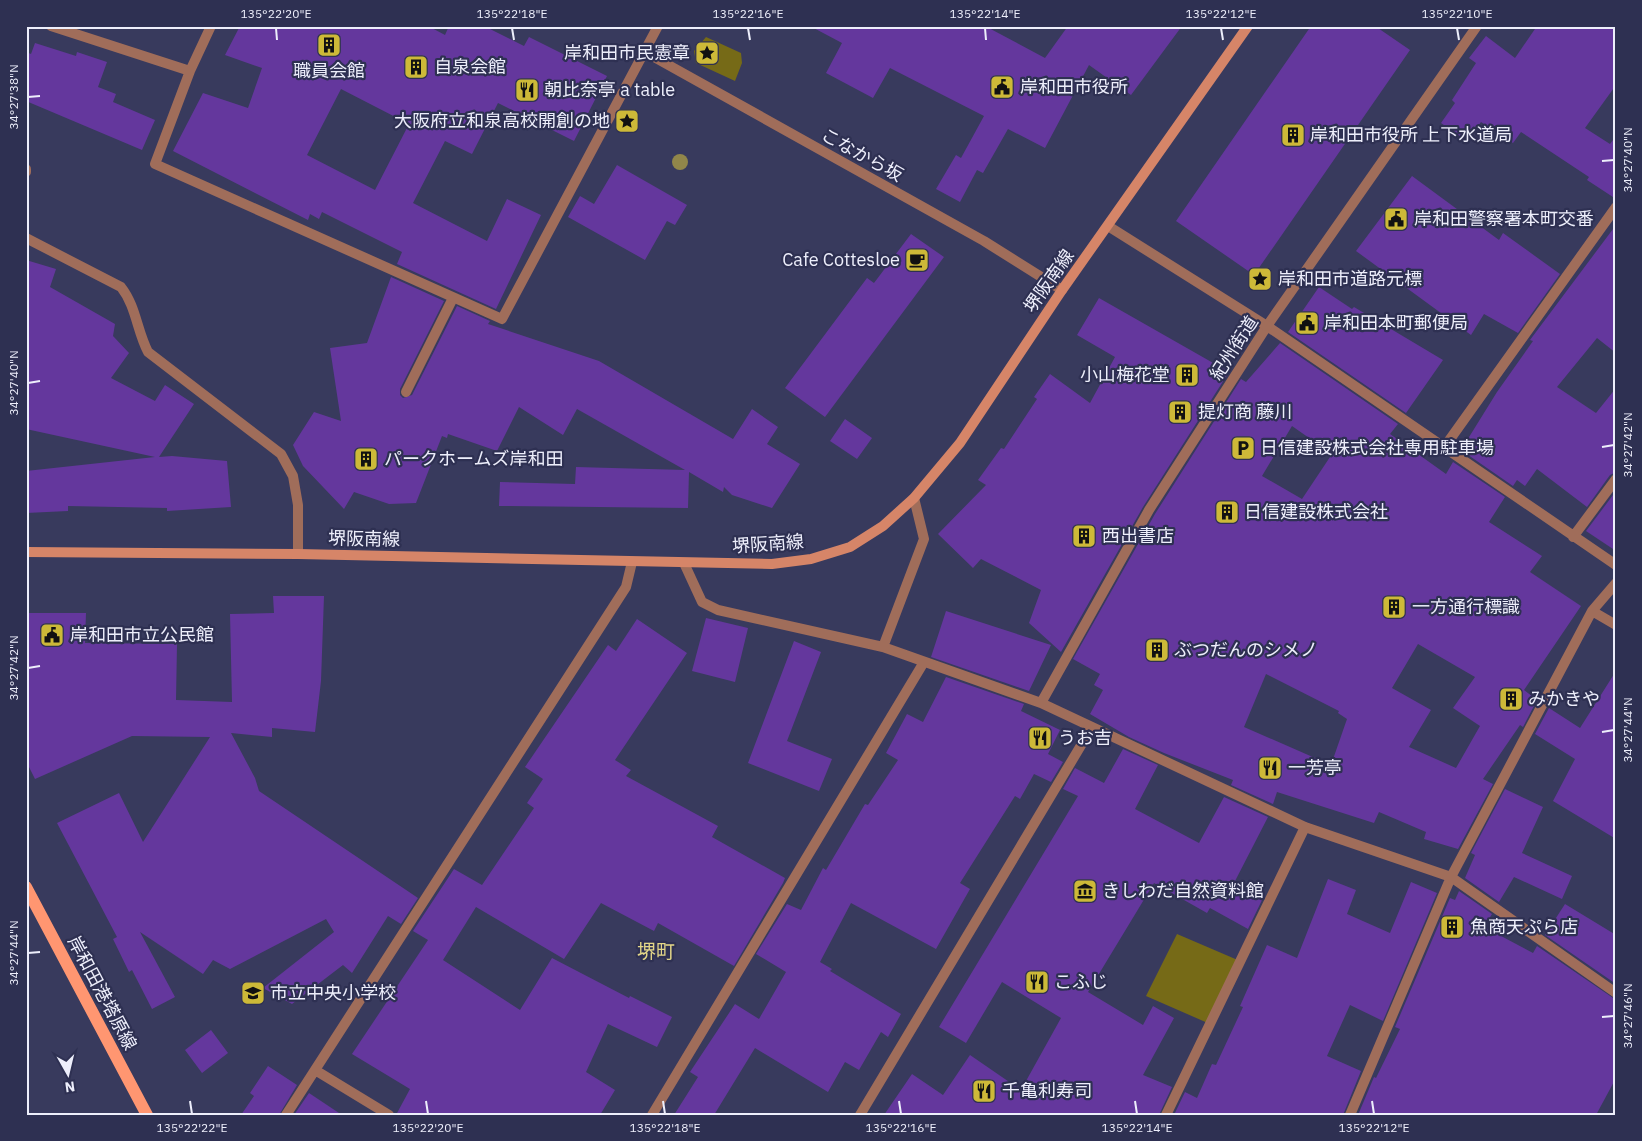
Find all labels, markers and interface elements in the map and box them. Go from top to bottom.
text: 135°22'20"E [241,6,311,21]
text: 135°22'18"E [477,6,547,21]
text: 135°22'16"E [713,6,783,21]
text: 135°22'14"E [950,6,1020,21]
text: 135°22'12"E [1186,6,1256,21]
text: 135°22'10"E [1422,6,1492,21]
building icon: 職員会館 [316,32,342,58]
place icon: 岸和田市民憲章 [694,40,720,66]
place label: 岸和田市民憲章 [564,41,690,64]
building icon: 自泉会館 [403,54,429,80]
place label: 自泉会館 [434,55,506,78]
place label: 職員会館 [293,59,365,82]
text: 34°27'38"N [6,64,21,130]
public building icon: 岸和田市役所 [989,74,1015,100]
place label: 岸和田市役所 [1020,75,1128,98]
restaurant icon: 朝比奈亭 a table [514,77,540,103]
place label: 朝比奈亭 a table [544,78,675,101]
place icon: 大阪府立和泉高校開創の地 [614,108,640,134]
place label: 大阪府立和泉高校開創の地 [394,109,610,132]
building icon: 岸和田市役所 上下水道局 [1280,122,1306,148]
street label: こなから坂 [817,123,907,186]
place label: 岸和田市役所 上下水道局 [1310,123,1512,146]
text: 34°27'40"N [1620,127,1635,193]
public building icon: 岸和田警察署本町交番 [1383,206,1409,232]
place label: 岸和田警察署本町交番 [1414,207,1594,230]
street label: 堺阪南線 [1019,245,1079,317]
cafe icon: Cafe Cottesloe [904,247,930,273]
place label: Cafe Cottesloe [782,248,900,271]
place icon: 岸和田市道路元標 [1247,266,1273,292]
place label: 岸和田市道路元標 [1278,267,1422,290]
public building icon: 岸和田本町郵便局 [1294,310,1320,336]
street label: 紀州街道 [1204,311,1263,384]
place label: 岸和田本町郵便局 [1324,311,1468,334]
text: 34°27'40"N [6,350,21,416]
building icon: 小山梅花堂 [1174,362,1200,388]
place label: 小山梅花堂 [1080,363,1170,386]
building icon: 提灯商 藤川 [1167,399,1193,425]
place label: 提灯商 藤川 [1198,400,1292,423]
text: 34°27'42"N [1620,412,1635,478]
parking icon: 日信建設株式会社専用駐車場 [1230,435,1256,461]
place label: 日信建設株式会社専用駐車場 [1260,436,1494,459]
building icon: パークホームズ岸和田 [353,446,379,472]
place label: パークホームズ岸和田 [384,447,563,470]
building icon: 日信建設株式会社 [1214,499,1240,525]
place label: 日信建設株式会社 [1244,500,1388,523]
building icon: 西出書店 [1071,523,1097,549]
place label: 西出書店 [1102,524,1174,547]
street label: 堺阪南線 [328,526,400,551]
street label: 堺阪南線 [731,530,805,557]
building icon: 一方通行標識 [1381,594,1407,620]
place label: 一方通行標識 [1412,595,1520,618]
public building icon: 岸和田市立公民館 [39,622,65,648]
place label: 岸和田市立公民館 [70,623,214,646]
text: 34°27'42"N [6,635,21,701]
building icon: ぶつだんのシメノ [1144,637,1170,663]
place label: ぶつだんのシメノ [1174,638,1318,661]
building icon: みかきや [1498,686,1524,712]
place label: みかきや [1528,687,1600,710]
text: 34°27'44"N [1620,697,1635,763]
restaurant icon: うお吉 [1027,725,1053,751]
place label: うお吉 [1058,726,1112,749]
restaurant icon: 一芳亭 [1257,755,1283,781]
place label: 一芳亭 [1288,756,1342,779]
museum icon: きしわだ自然資料館 [1072,878,1098,904]
place label: きしわだ自然資料館 [1102,879,1264,902]
building icon: 魚商天ぷら店 [1439,914,1465,940]
place label: 魚商天ぷら店 [1470,915,1578,938]
text: 34°27'44"N [6,920,21,986]
street label: 岸和田港塔原線 [63,932,142,1054]
district label: 堺町 [637,939,675,963]
restaurant icon: こふじ [1024,969,1050,995]
place label: こふじ [1054,970,1108,993]
school or university icon: 市立中央小学校 [240,980,266,1006]
place label: 市立中央小学校 [270,981,396,1004]
text: 34°27'46"N [1620,983,1635,1049]
north arrow [42,1048,92,1098]
text: N [64,1077,76,1096]
restaurant icon: 千亀利寿司 [971,1078,997,1104]
place label: 千亀利寿司 [1002,1079,1092,1102]
text: 135°22'22"E [157,1120,227,1135]
text: 135°22'20"E [393,1120,463,1135]
text: 135°22'18"E [630,1120,700,1135]
text: 135°22'16"E [866,1120,936,1135]
text: 135°22'14"E [1102,1120,1172,1135]
text: 135°22'12"E [1339,1120,1409,1135]

